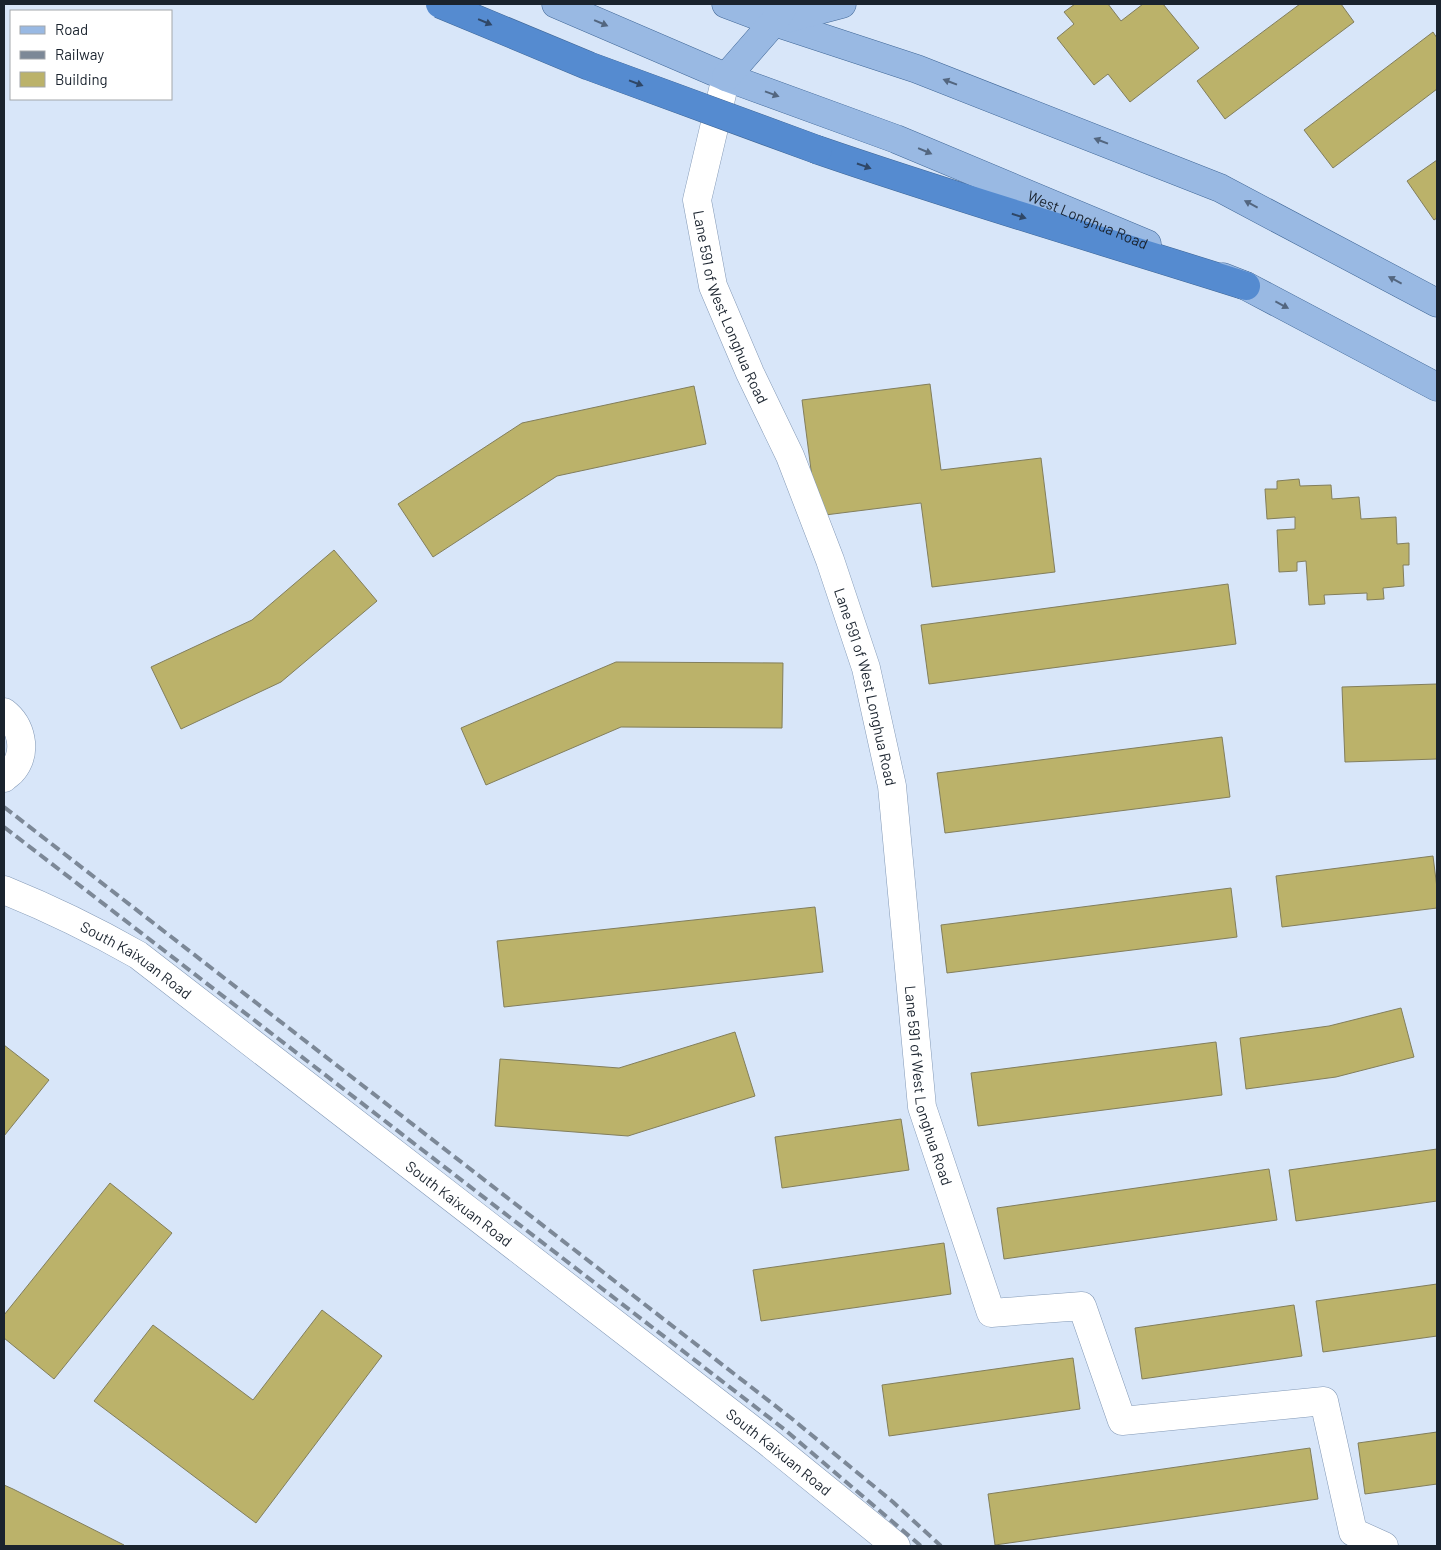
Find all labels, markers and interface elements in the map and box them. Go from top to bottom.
legend [10,10,172,100]
one-way arrow [478,19,492,27]
text: Road [55,20,88,38]
one-way arrow [594,20,608,28]
text: Railway [55,45,104,63]
text: Building [55,70,108,88]
one-way arrow [943,77,957,85]
one-way arrow [628,80,643,87]
one-way arrow [765,91,780,98]
one-way arrow [1093,137,1108,145]
one-way arrow [917,147,932,155]
one-way arrow [857,163,872,170]
street label: West Longhua Road [1025,186,1151,252]
one-way arrow [1244,200,1258,208]
street label: Lane 591 of West Longhua Road [690,209,772,406]
one-way arrow [1012,213,1027,221]
one-way arrow [1387,276,1402,284]
one-way arrow [1275,301,1290,309]
street label: Lane 591 of West Longhua Road [831,586,901,787]
street label: South Kaixuan Road [78,917,195,1002]
street label: Lane 591 of West Longhua Road [902,985,957,1188]
street label: South Kaixuan Road [402,1157,516,1250]
street label: South Kaixuan Road [723,1404,835,1499]

